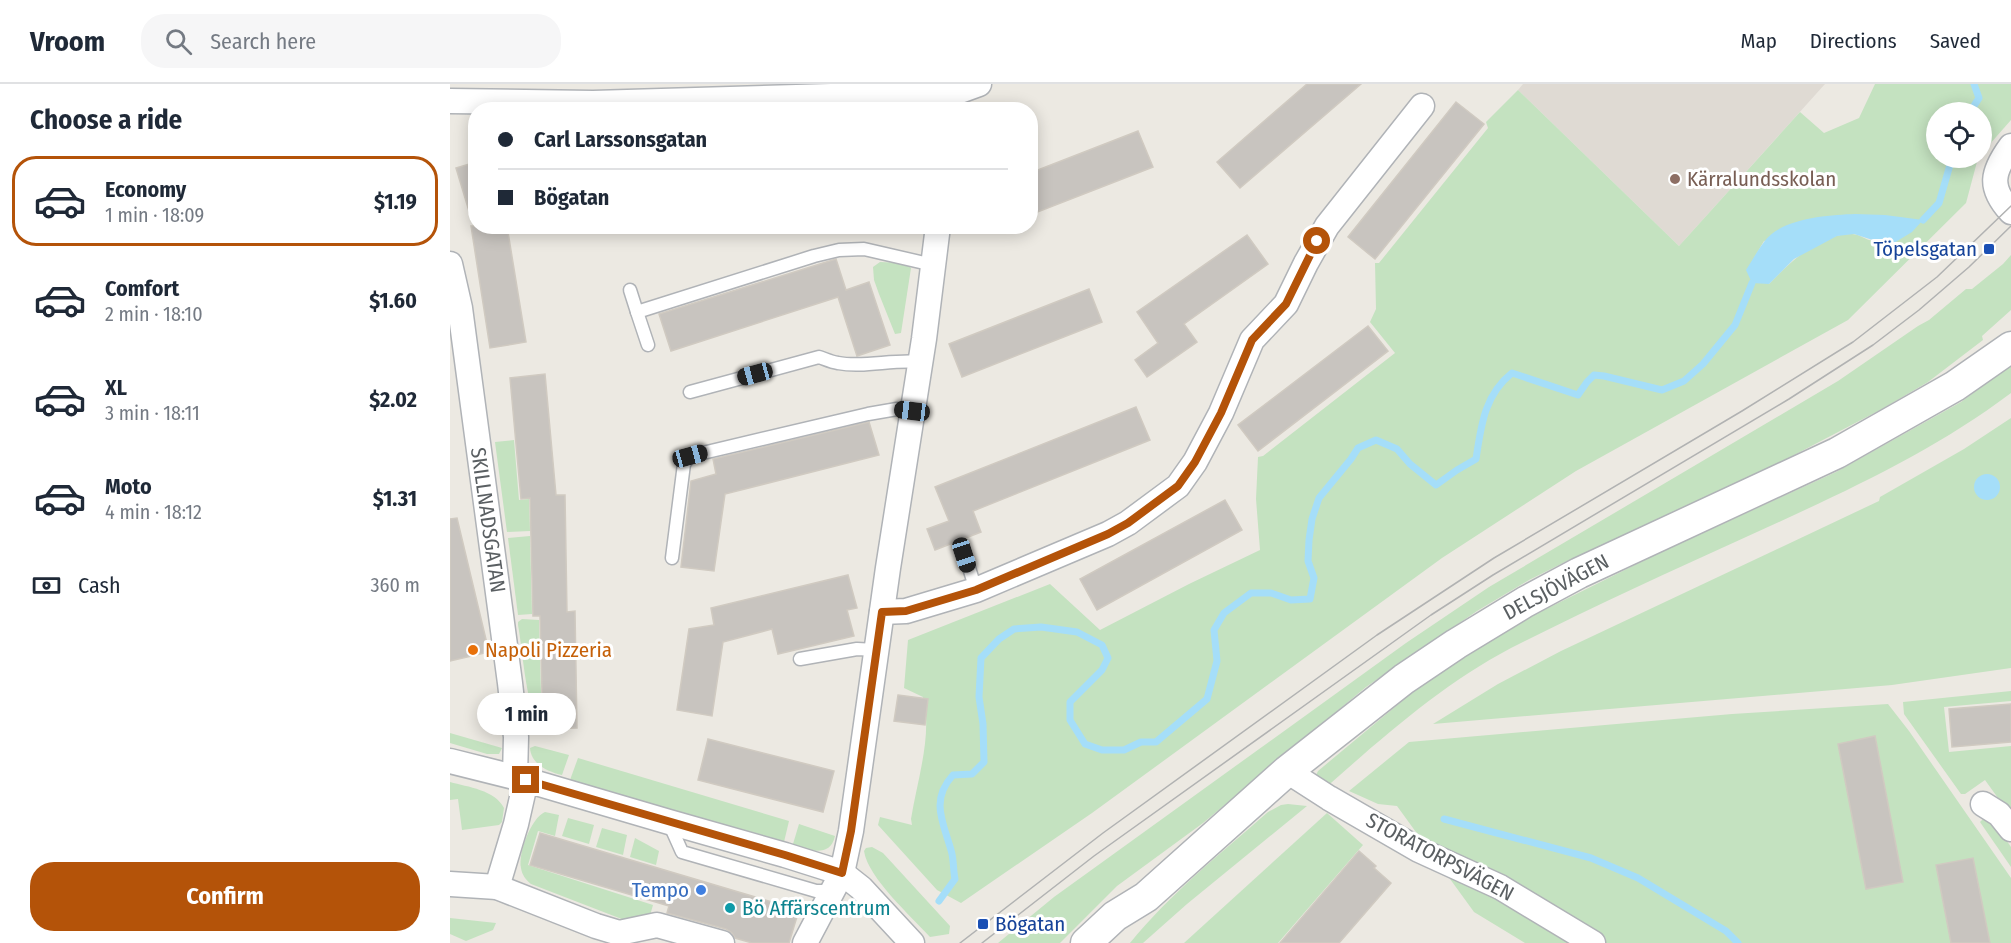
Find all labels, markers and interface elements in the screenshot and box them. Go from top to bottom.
search box [141,14,561,68]
text: Vroom [30,25,105,58]
icon: search [162,25,195,58]
text: Search here [210,28,316,55]
text: Map [1740,28,1777,54]
text: Directions [1810,28,1897,54]
text: Saved [1930,28,1981,54]
map controls [1926,102,1992,168]
button: locate [1926,102,1992,168]
text: Choose a ride [30,104,182,136]
text: Carl Larssonsgatan [534,126,707,153]
place label: Kärralundsskolan [1687,166,1836,192]
marker: Kärralundsskolan [1668,172,1682,186]
icon: car [33,174,87,228]
text: Economy [105,176,186,203]
text: Bögatan [534,184,609,211]
text: $1.19 [374,188,417,215]
text: 1 min · 18:09 [105,203,204,227]
route start [1303,227,1330,254]
place label: Töpelsgatan [1873,236,1977,262]
marker: Töpelsgatan [1982,242,1996,256]
icon: car [33,273,87,327]
text: Comfort [105,275,179,302]
text: $1.60 [369,287,417,314]
text: 2 min · 18:10 [105,302,203,326]
car [735,361,775,387]
icon: car [33,372,87,426]
text: XL [105,374,127,401]
text: $2.02 [369,386,417,413]
car [893,400,931,422]
text: 3 min · 18:11 [105,401,200,425]
car [670,443,710,469]
street label: SKILLNADSGATAN [465,446,511,594]
icon: car [33,471,87,525]
text: Moto [105,473,152,500]
text: $1.31 [373,485,417,512]
text: 4 min · 18:12 [105,500,202,524]
car [950,535,978,575]
street label: DELSJÖVÄGEN [1499,548,1613,626]
icon: cash [30,569,63,602]
text: Cash [78,572,121,599]
text: 360 m [371,573,420,597]
place label: Napoli Pizzeria [485,637,612,663]
marker: Napoli Pizzeria [466,643,480,657]
callout: 1 min [476,693,575,735]
text: 1 min [505,702,548,726]
route end [512,766,539,793]
street label: STORATORPSVÄGEN [1362,807,1518,907]
button: Confirm [30,862,420,931]
place label: Tempo [632,877,689,903]
marker: Tempo [694,883,708,897]
place label: Bö Affärscentrum [742,895,891,921]
marker: Bö Affärscentrum [723,901,737,915]
place label: Bögatan [995,911,1065,937]
marker: Bögatan [976,917,990,931]

